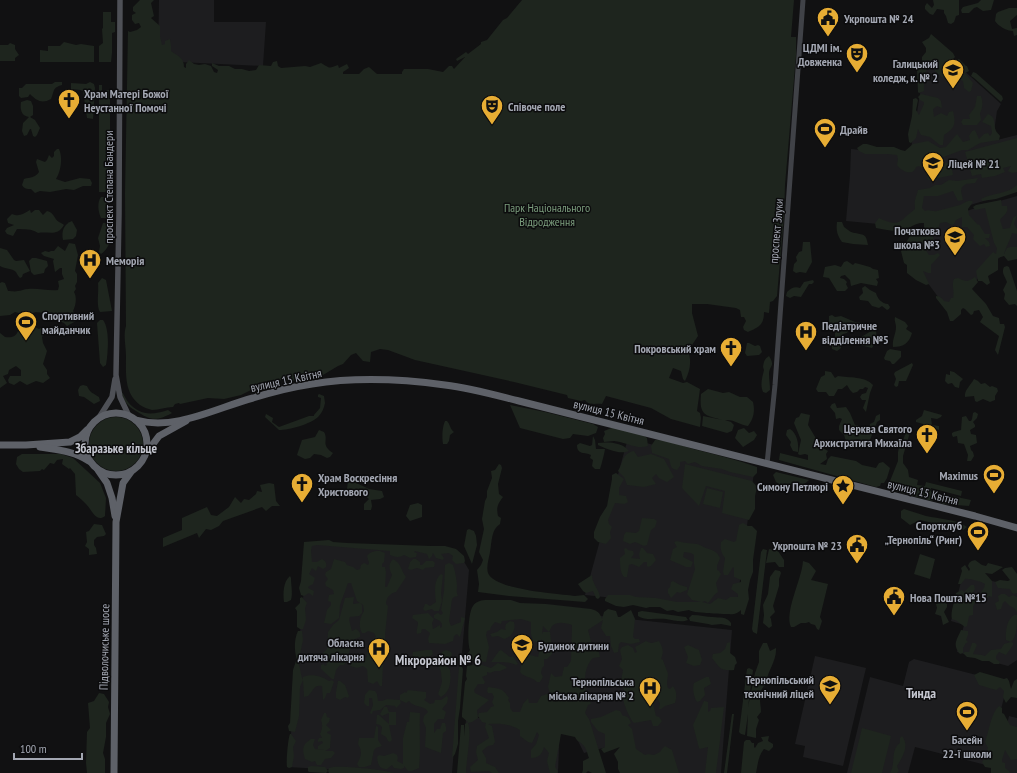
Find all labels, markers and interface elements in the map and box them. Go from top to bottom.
public building icon: Укрпошта № 24 [815,5,841,38]
place label: Укрпошта № 24 [843,11,914,26]
place label: ЦДМІ ім. Довженка [798,40,842,69]
theatre icon: ЦДМІ ім. Довженка [844,41,870,74]
place label: Галицький коледж, к. № 2 [873,56,938,85]
school or university icon: Галицький коледж, к. № 2 [940,57,966,90]
place label: Храм Матері Божої Неустанної Помочі [84,86,170,115]
church icon: Храм Матері Божої Неустанної Помочі [56,87,82,120]
theatre icon: Співоче поле [479,93,505,126]
place label: Співоче поле [508,99,565,114]
sports icon: Драйв [812,116,838,149]
place label: Драйв [840,122,868,137]
street label: проспект Степана Бандери [101,131,116,243]
school or university icon: Ліцей № 21 [920,150,946,183]
place label: Ліцей № 21 [947,156,1000,171]
street label: проспект Злуки [766,198,786,264]
park label: Парк Національного Відродження [504,200,590,229]
place label: Початкова школа №3 [894,223,940,252]
school or university icon: Початкова школа №3 [942,224,968,257]
hospital icon: Меморія [77,247,103,280]
place label: Меморія [106,253,144,268]
place label: Спортивний майданчик [42,308,94,337]
sports icon: Спортивний майданчик [13,309,39,342]
place label: Педіатричне відділення №5 [822,318,889,347]
hospital icon: Педіатричне відділення №5 [793,319,819,352]
church icon: Покровський храм [718,335,744,368]
place label: Покровський храм [634,341,716,356]
street label: вулиця 15 Квітня [249,365,323,395]
street label: вулиця 15 Квітня [572,396,646,428]
place label: Церква Святого Архистратига Михаїла [813,421,913,450]
church icon: Церква Святого Архистратига Михаїла [914,422,940,455]
district label: Збаразьке кільце [75,440,158,457]
sports icon: Maximus [981,462,1007,495]
place label: Maximus [940,468,978,483]
place label: Храм Воскресіння Христового [318,470,397,499]
church icon: Храм Воскресіння Христового [289,471,315,504]
place icon: Симону Петлюрі [830,473,856,506]
street label: вулиця 15 Квітня [886,476,960,508]
place label: Симону Петлюрі [757,479,828,494]
place label: Спортклуб „Тернопіль“ (Ринг) [885,518,963,547]
sports icon: Спортклуб „Тернопіль“ (Ринг) [965,519,991,552]
public building icon: Укрпошта № 23 [844,532,870,565]
place label: Укрпошта № 23 [772,538,842,553]
public building icon: Нова Пошта №15 [881,584,907,617]
place label: Нова Пошта №15 [910,590,987,605]
street label: Підволочиське шосе [96,604,112,690]
school or university icon: Будинок дитини [509,632,535,665]
place label: Обласна дитяча лікарня [297,635,364,664]
hospital icon: Обласна дитяча лікарня [366,636,392,669]
place label: Будинок дитини [538,638,609,653]
district label: Мікрорайон № 6 [395,651,481,669]
place label: Тернопільський технічний ліцей [744,672,814,701]
school or university icon: Тернопільський технічний ліцей [817,673,843,706]
place label: Тернопільська міська лікарня № 2 [549,674,634,703]
hospital icon: Тернопільська міська лікарня № 2 [637,675,663,708]
district label: Тинда [906,684,936,702]
sports icon: Басейн 22-ї школи [954,699,980,732]
place label: Басейн 22-ї школи [942,732,992,761]
scale bar [14,735,82,761]
text: 100 m [20,741,47,756]

